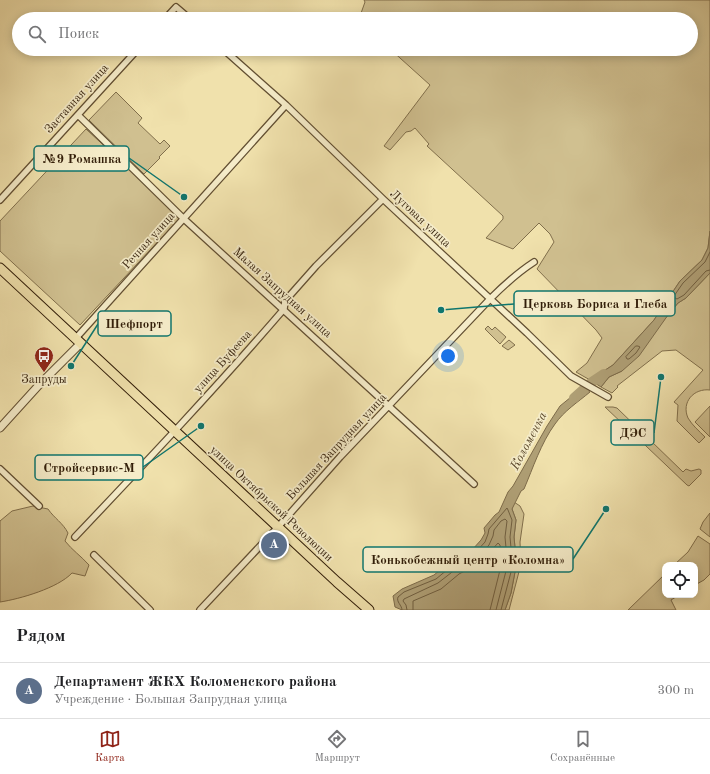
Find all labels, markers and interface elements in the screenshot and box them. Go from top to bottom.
search box [12,12,698,56]
icon: search [26,23,48,45]
text: Поиск [58,27,99,42]
street label: Заставная улица [43,62,111,136]
callout: №9 Ромашка [34,146,129,171]
text: №9 Ромашка [43,153,122,166]
street label: Луговая улица [387,188,453,250]
street label: Речная улица [121,210,178,272]
street label: Малая Запрудная улица [230,246,334,340]
callout: Церковь Бориса и Глеба [514,291,675,316]
text: Церковь Бориса и Глеба [523,298,668,311]
callout: Шефпорт [98,311,171,336]
text: Шефпорт [105,318,163,331]
street label: улица Буфеева [192,328,254,396]
bus stop icon: Запруды [33,345,55,373]
your location [438,346,458,366]
place label: Запруды [21,374,67,386]
street label: Большая Запрудная улица [285,391,389,502]
water label: Коломенка [508,410,550,473]
callout: ДЭС [611,420,654,445]
text: ДЭС [620,427,646,440]
street label: улица Октябрьской Революции [207,444,335,564]
callout: Стройсервис-М [35,455,143,480]
text: Стройсервис-М [43,462,135,475]
pin: A [261,530,287,560]
callout: Конькобежный центр «Коломна» [363,547,573,572]
text: Конькобежный центр «Коломна» [371,554,565,567]
map controls [662,562,698,598]
button: locate [662,562,698,598]
text: Рядом [16,628,65,645]
text: Департамент ЖКХ Коломенского района [54,675,337,690]
text: A [24,684,34,697]
text: 300 m [657,684,694,697]
text: Учреждение · Большая Запрудная улица [54,693,287,706]
tab: Карта [95,728,125,766]
tab: Маршрут [315,728,360,766]
tab: Сохранённые [550,728,615,766]

